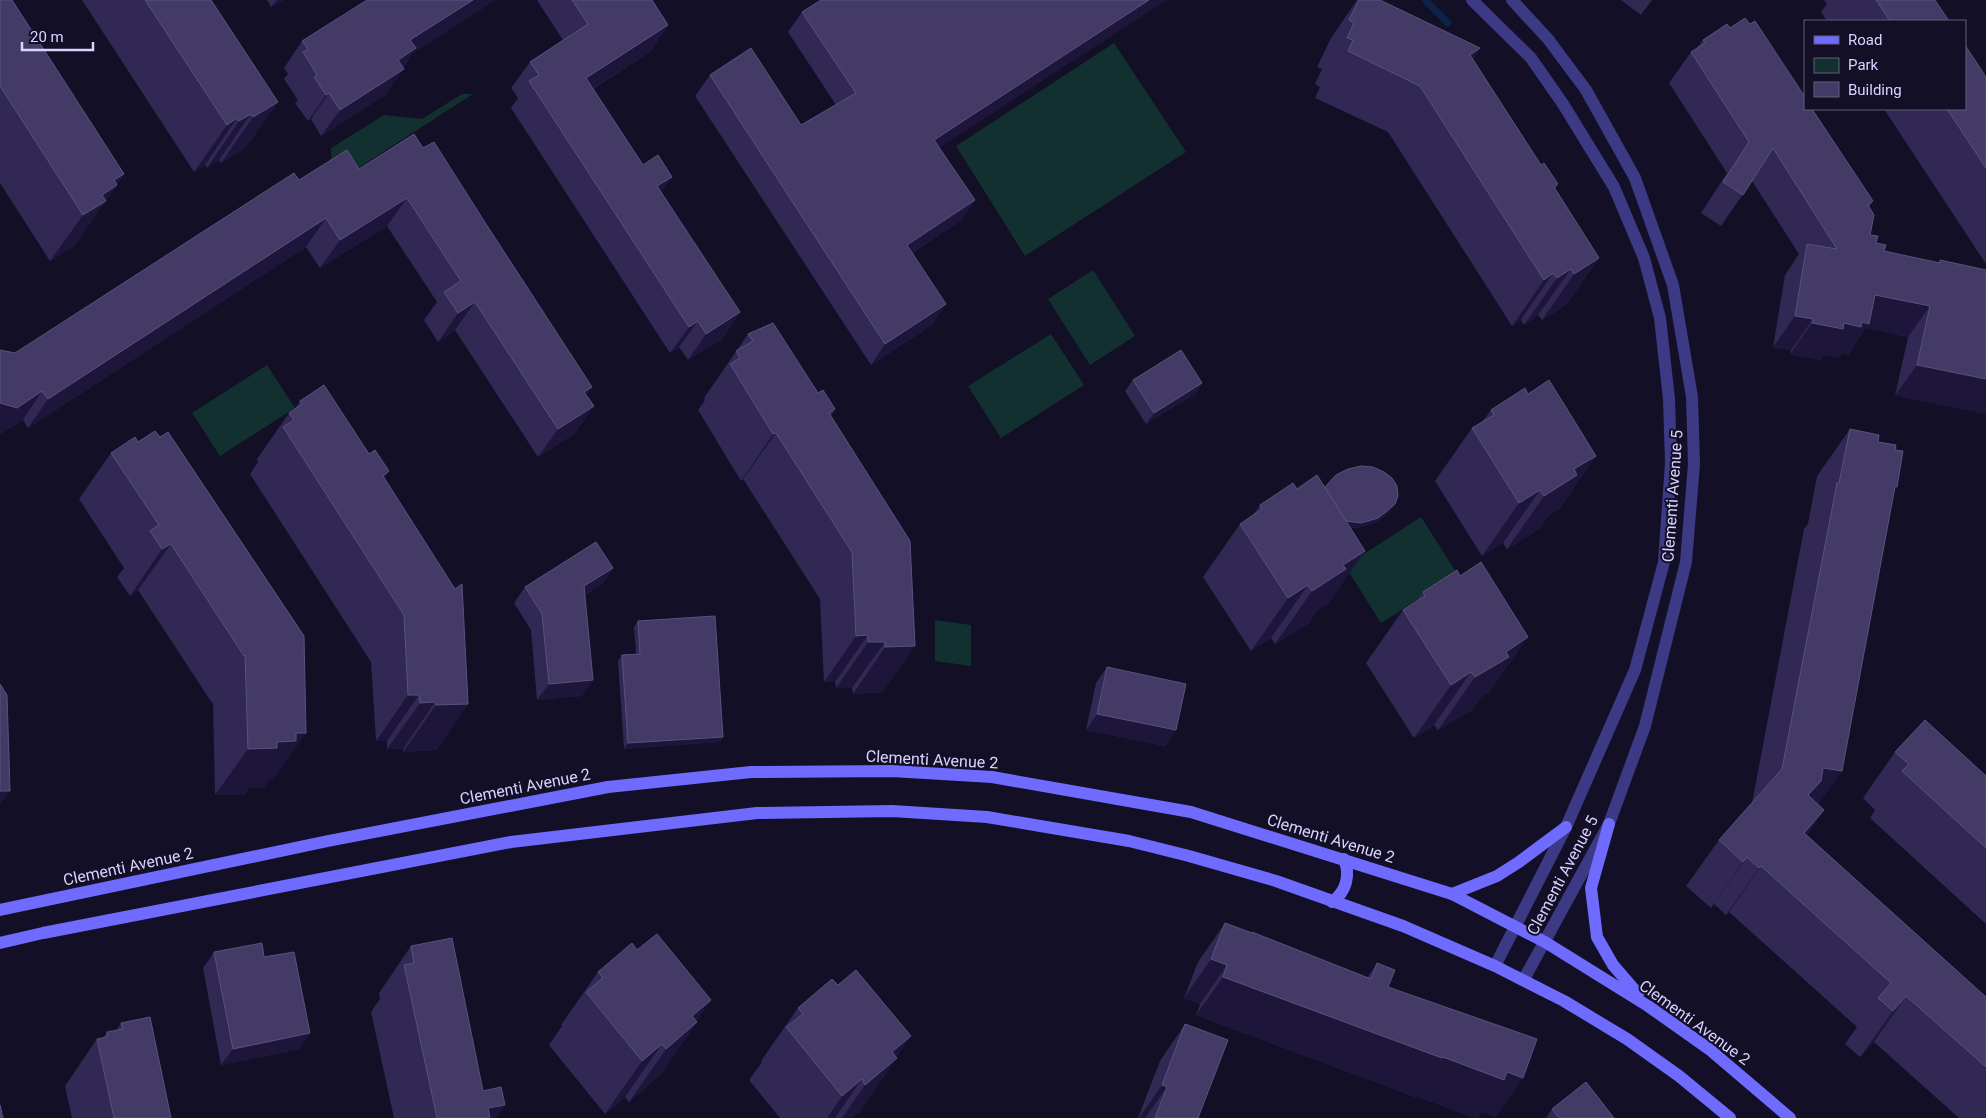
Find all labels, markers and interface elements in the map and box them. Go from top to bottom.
scale bar [22,20,94,52]
legend [1804,20,1966,110]
text: 20 m [30,28,64,46]
text: Road [1848,31,1882,49]
text: Park [1848,56,1879,74]
text: Building [1848,81,1902,99]
street label: Clementi Avenue 5 [1658,429,1687,563]
street label: Clementi Avenue 2 [865,747,999,772]
street label: Clementi Avenue 2 [458,765,592,808]
street label: Clementi Avenue 2 [1265,810,1397,867]
street label: Clementi Avenue 5 [1523,812,1602,938]
street label: Clementi Avenue 2 [61,843,195,890]
street label: Clementi Avenue 2 [1636,976,1754,1069]

